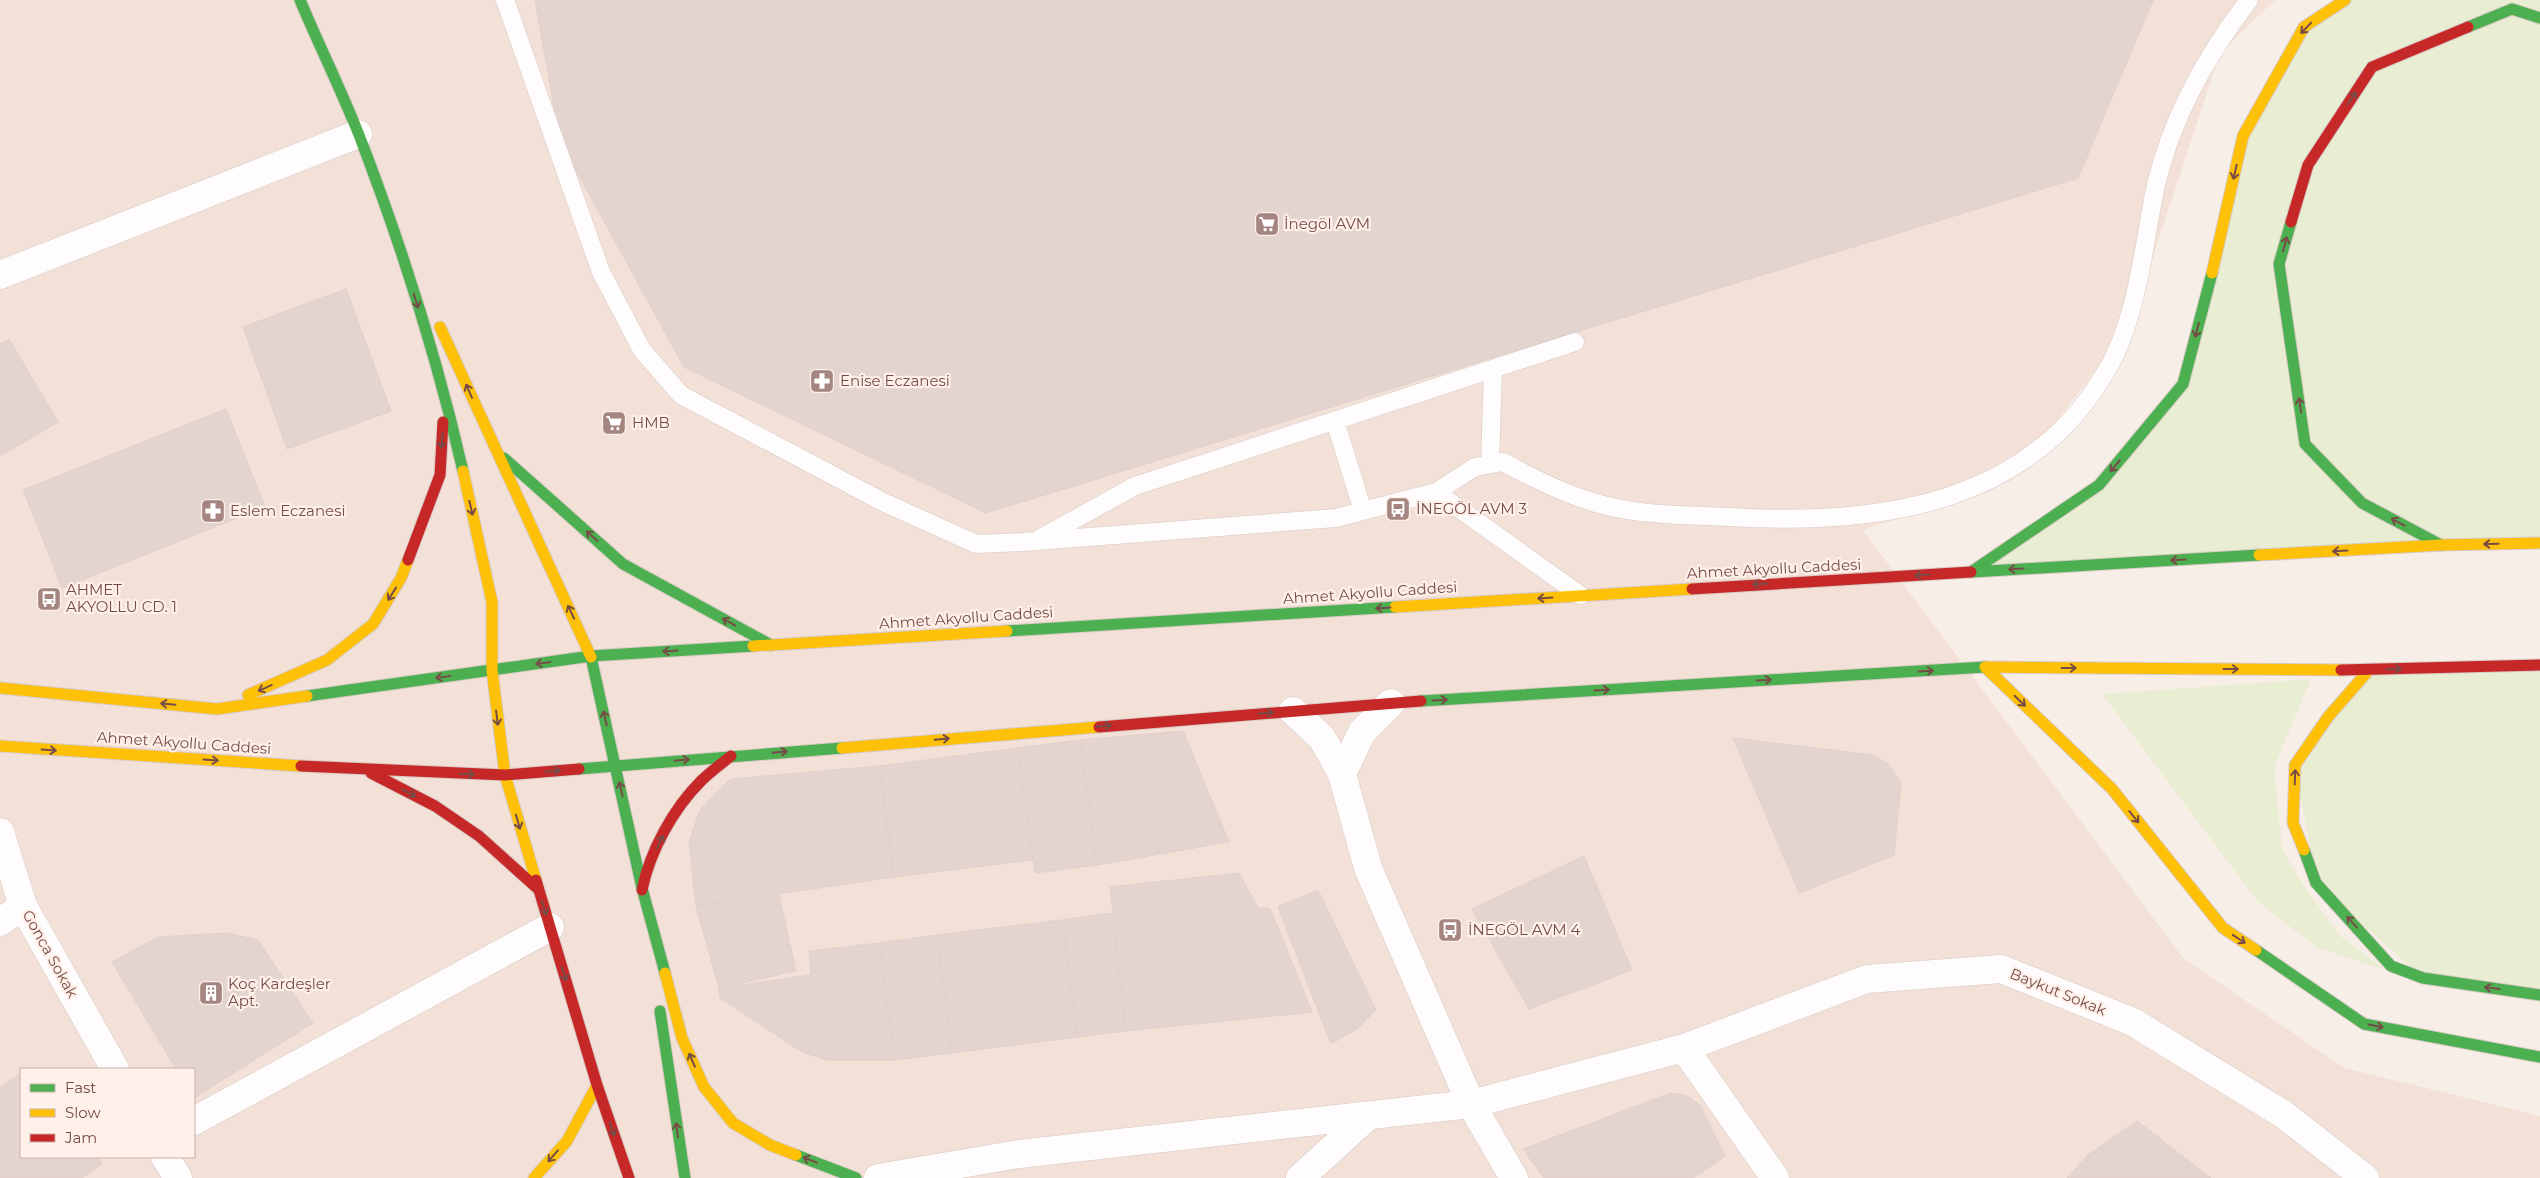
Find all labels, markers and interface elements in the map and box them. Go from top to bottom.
one-way arrow [2300,22,2312,34]
one-way arrow [2347,92,2357,106]
one-way arrow [2230,164,2239,180]
supermarket icon: İnegöl AVM [1254,211,1280,237]
place label: İnegöl AVM [1284,214,1370,233]
one-way arrow [2281,237,2290,253]
one-way arrow [411,293,421,309]
one-way arrow [2192,322,2201,338]
pharmacy icon: Enise Eczanesi [809,368,835,394]
place label: Enise Eczanesi [840,371,950,390]
one-way arrow [463,384,473,399]
one-way arrow [2294,397,2304,413]
supermarket icon: HMB [601,410,627,436]
place label: HMB [632,413,670,432]
one-way arrow [437,433,446,449]
one-way arrow [2109,459,2120,472]
bus stop icon: İNEGÖL AVM 3 [1385,496,1411,522]
pharmacy icon: Eslem Eczanesi [200,498,226,524]
one-way arrow [467,499,477,515]
place label: İNEGÖL AVM 3 [1416,499,1527,518]
place label: Eslem Eczanesi [230,501,346,520]
one-way arrow [2391,517,2406,527]
one-way arrow [585,530,598,541]
one-way arrow [2484,539,2500,549]
one-way arrow [2333,546,2349,555]
street label: Ahmet Akyollu Caddesi [1686,554,1862,583]
one-way arrow [2170,555,2186,564]
one-way arrow [2008,565,2024,574]
one-way arrow [1914,570,1930,579]
street label: Ahmet Akyollu Caddesi [1282,577,1458,608]
place label: AHMET AKYOLLU CD. 1 [66,580,177,616]
one-way arrow [1752,580,1768,589]
bus stop icon: AHMET AKYOLLU CD. 1 [36,586,62,612]
one-way arrow [386,586,396,600]
one-way arrow [1537,593,1553,602]
street label: Ahmet Akyollu Caddesi [878,602,1054,633]
one-way arrow [1375,603,1391,612]
one-way arrow [565,605,575,620]
one-way arrow [722,616,736,626]
one-way arrow [662,647,678,656]
one-way arrow [535,658,551,668]
one-way arrow [2060,663,2077,673]
one-way arrow [2223,664,2239,674]
one-way arrow [2385,664,2401,674]
one-way arrow [1918,666,1934,675]
one-way arrow [436,672,452,682]
one-way arrow [1756,676,1772,685]
one-way arrow [258,684,273,693]
one-way arrow [1594,686,1610,695]
one-way arrow [1431,695,1447,704]
one-way arrow [2014,695,2026,707]
one-way arrow [161,700,177,709]
one-way arrow [1257,708,1273,717]
one-way arrow [492,710,502,726]
one-way arrow [600,710,609,726]
one-way arrow [1095,721,1111,730]
street label: Ahmet Akyollu Caddesi [96,727,272,758]
one-way arrow [933,734,949,743]
one-way arrow [40,745,56,754]
one-way arrow [771,747,787,756]
one-way arrow [674,755,690,764]
one-way arrow [203,756,219,765]
one-way arrow [545,766,561,775]
one-way arrow [458,769,474,778]
one-way arrow [2290,770,2300,786]
one-way arrow [616,781,625,797]
one-way arrow [401,789,416,798]
one-way arrow [2128,810,2139,823]
one-way arrow [514,813,524,829]
one-way arrow [656,835,665,850]
one-way arrow [540,900,549,915]
street label: Gonca Sokak [18,906,82,1001]
one-way arrow [2346,916,2358,929]
bus stop icon: İNEGÖL AVM 4 [1437,917,1463,943]
place label: İNEGÖL AVM 4 [1468,920,1580,939]
one-way arrow [2232,934,2246,944]
street label: Baykut Sokak [2007,964,2109,1019]
one-way arrow [560,965,570,981]
place label: Koç Kardeşler Apt. [228,974,331,1010]
building icon: Koç Kardeşler Apt. [198,980,224,1006]
one-way arrow [2484,983,2500,993]
one-way arrow [2367,1022,2383,1032]
one-way arrow [686,1053,696,1068]
legend [20,1068,195,1158]
text: Fast [65,1078,96,1097]
text: Slow [65,1103,101,1122]
one-way arrow [608,1121,617,1136]
one-way arrow [672,1122,682,1138]
text: Jam [64,1128,97,1147]
one-way arrow [548,1149,559,1162]
one-way arrow [803,1155,819,1164]

